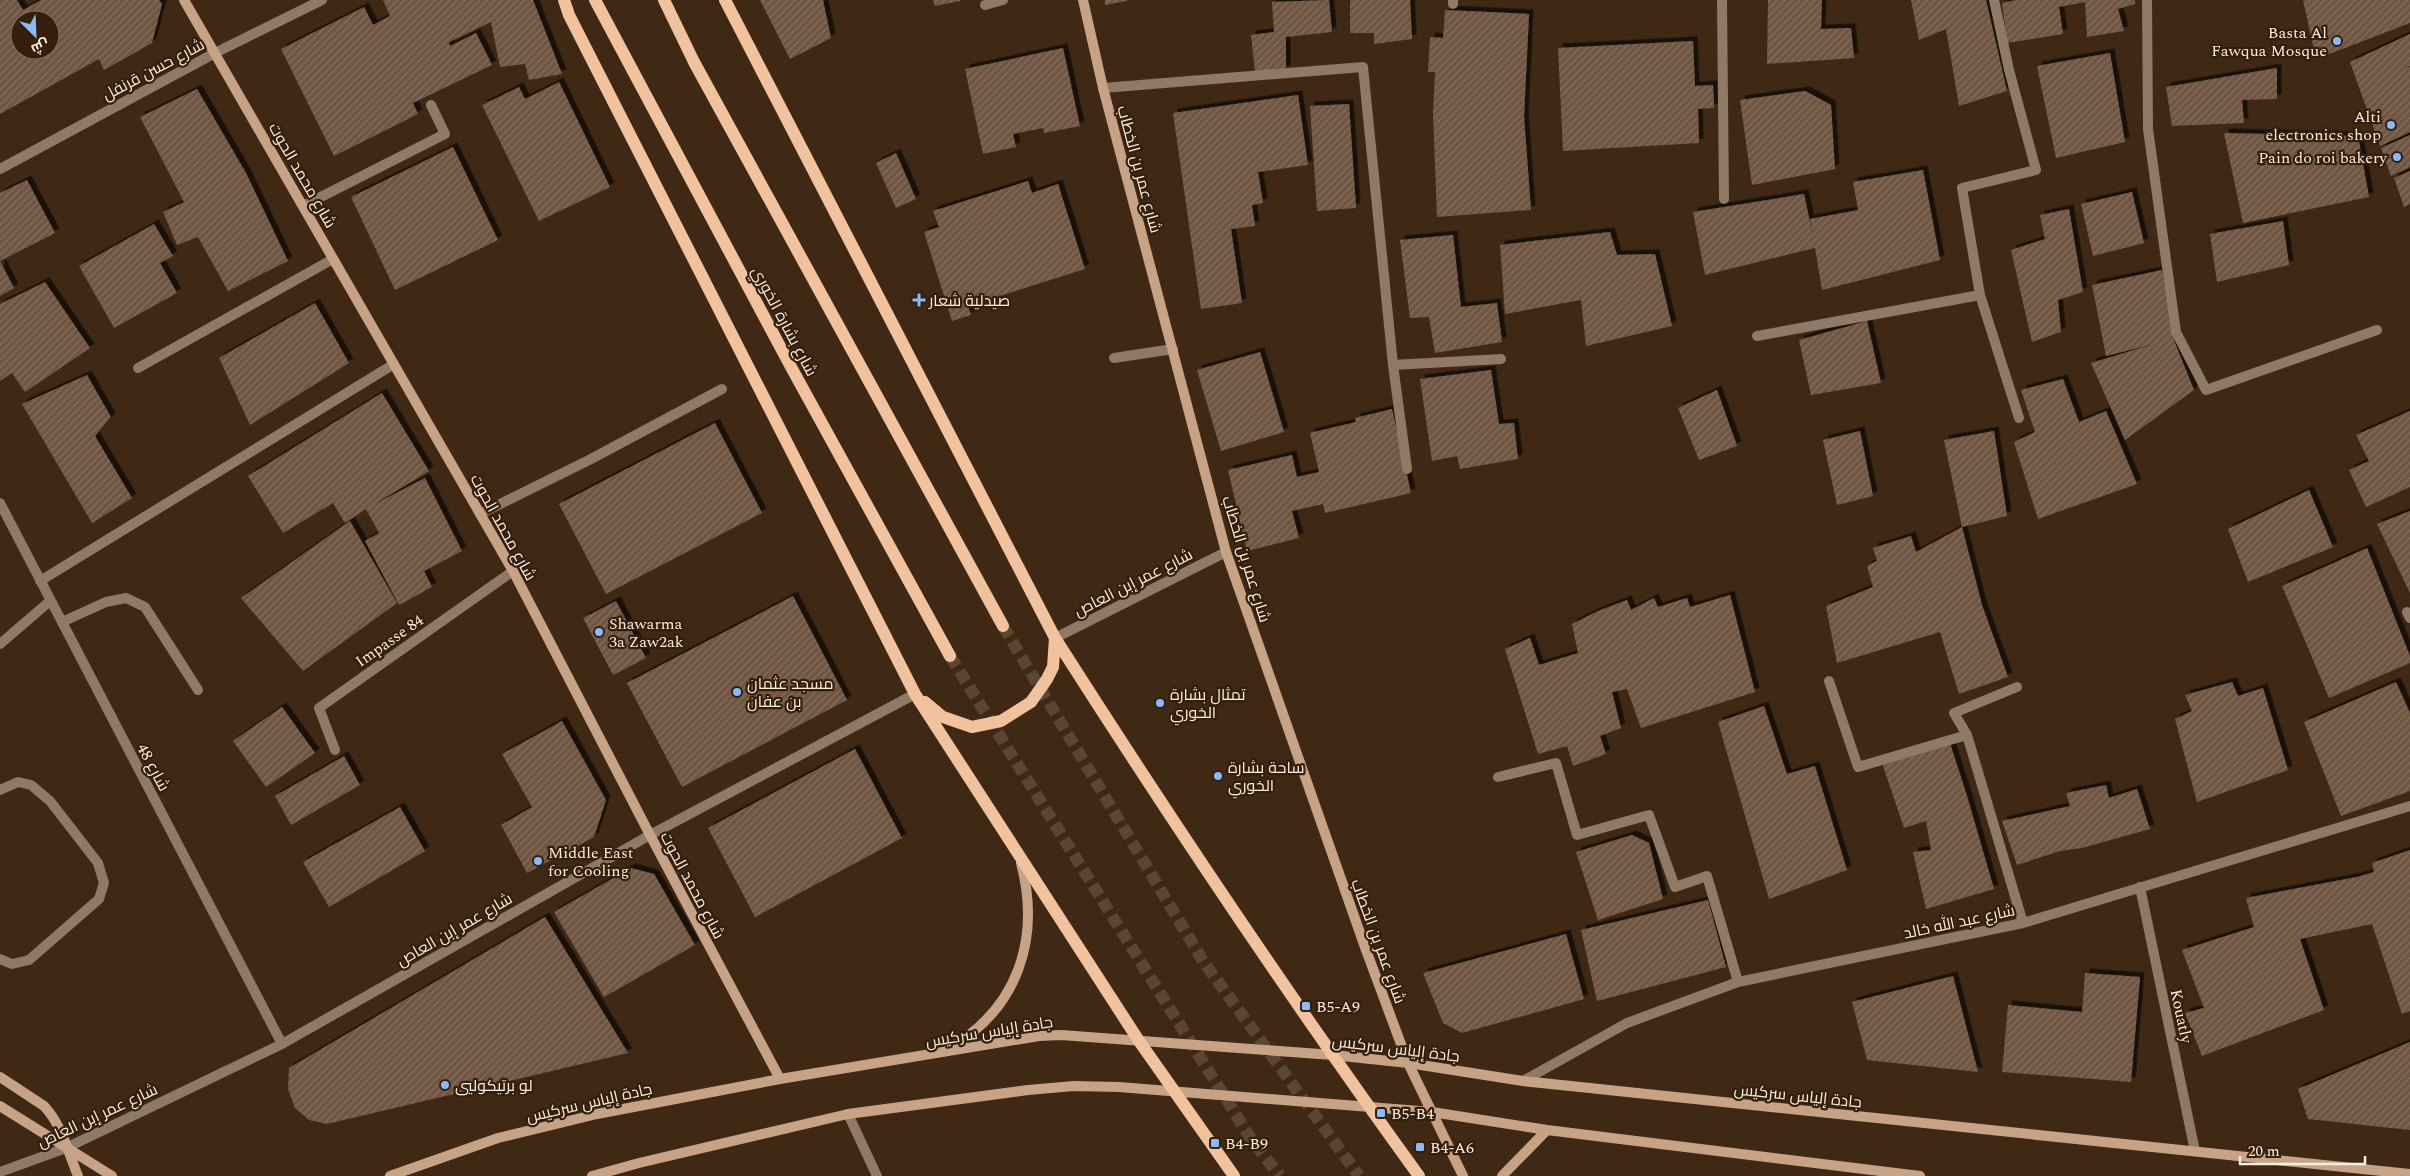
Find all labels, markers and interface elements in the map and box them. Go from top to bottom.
north arrow [10,10,60,60]
place label: Basta Al Fawqua Mosque [2211,21,2327,63]
text: ش [28,33,53,60]
street label: شارع حسن قرنفل [98,33,209,107]
marker: Basta Al Fawqua Mosque [2331,35,2343,47]
street label: شارع عمر بن الخطاب [1110,103,1168,236]
place label: Alti electronics shop [2266,105,2381,147]
street label: شارع محمد الحوت [262,118,342,233]
marker: Alti electronics shop [2385,119,2397,131]
place label: Pain do roi bakery [2258,146,2388,170]
marker: Pain do roi bakery [2391,151,2403,163]
street label: شارع بشارة الخوري [744,262,823,381]
place label: صيدلية شعار [928,289,1010,313]
marker: صيدلية شعار [913,294,925,306]
street label: شارع محمد الحوت [464,470,542,585]
street label: شارع عمر بن الخطاب [1215,493,1277,626]
street label: شارع عمر إبن العاص [1070,543,1197,623]
street label: Impasse 84 [351,609,429,673]
place label: Shawarma 3a Zaw2ak [609,612,684,654]
marker: Shawarma 3a Zaw2ak [593,626,605,638]
place label: مسجد عثمان بن عفان [747,672,834,714]
place label: تمثال بشارة الخوري [1170,683,1246,726]
marker: مسجد عثمان بن عفان [731,686,743,698]
marker: تمثال بشارة الخوري [1154,697,1166,709]
street label: شارع 48 [131,739,176,796]
place label: ساحة بشارة الخوري [1228,756,1304,799]
marker: ساحة بشارة الخوري [1212,770,1224,782]
street label: شارع محمد الحوت [654,828,731,943]
place label: Middle East for Cooling [548,841,634,883]
marker: Middle East for Cooling [532,855,544,867]
street label: شارع عمر بن الخطاب [1344,876,1412,1007]
street label: شارع عمر إبن العاص [392,887,517,973]
street label: شارع عبد الله خالد [1901,898,2017,946]
street label: Kouatly [2164,987,2199,1047]
place label: B5-A9 [1316,995,1360,1019]
marker: B5-A9 [1300,1000,1312,1012]
street label: جادة إلياس سركيس [924,1010,1055,1054]
street label: جادة إلياس سركيس [1331,1029,1461,1069]
place label: لو برتيكوليي [455,1074,533,1098]
street label: شارع عمر إبن العاص [33,1077,162,1154]
street label: جادة إلياس سركيس [524,1077,655,1129]
street label: جادة إلياس سركيس [1733,1077,1863,1115]
marker: لو برتيكوليي [439,1079,451,1091]
place label: B5-B4 [1391,1102,1434,1126]
marker: B5-B4 [1375,1107,1387,1119]
place label: B4-B9 [1225,1132,1268,1156]
scale bar [2240,1134,2365,1166]
place label: B4-A6 [1430,1136,1474,1160]
marker: B4-B9 [1209,1137,1221,1149]
text: 20 m [2248,1140,2280,1163]
marker: B4-A6 [1414,1141,1426,1153]

